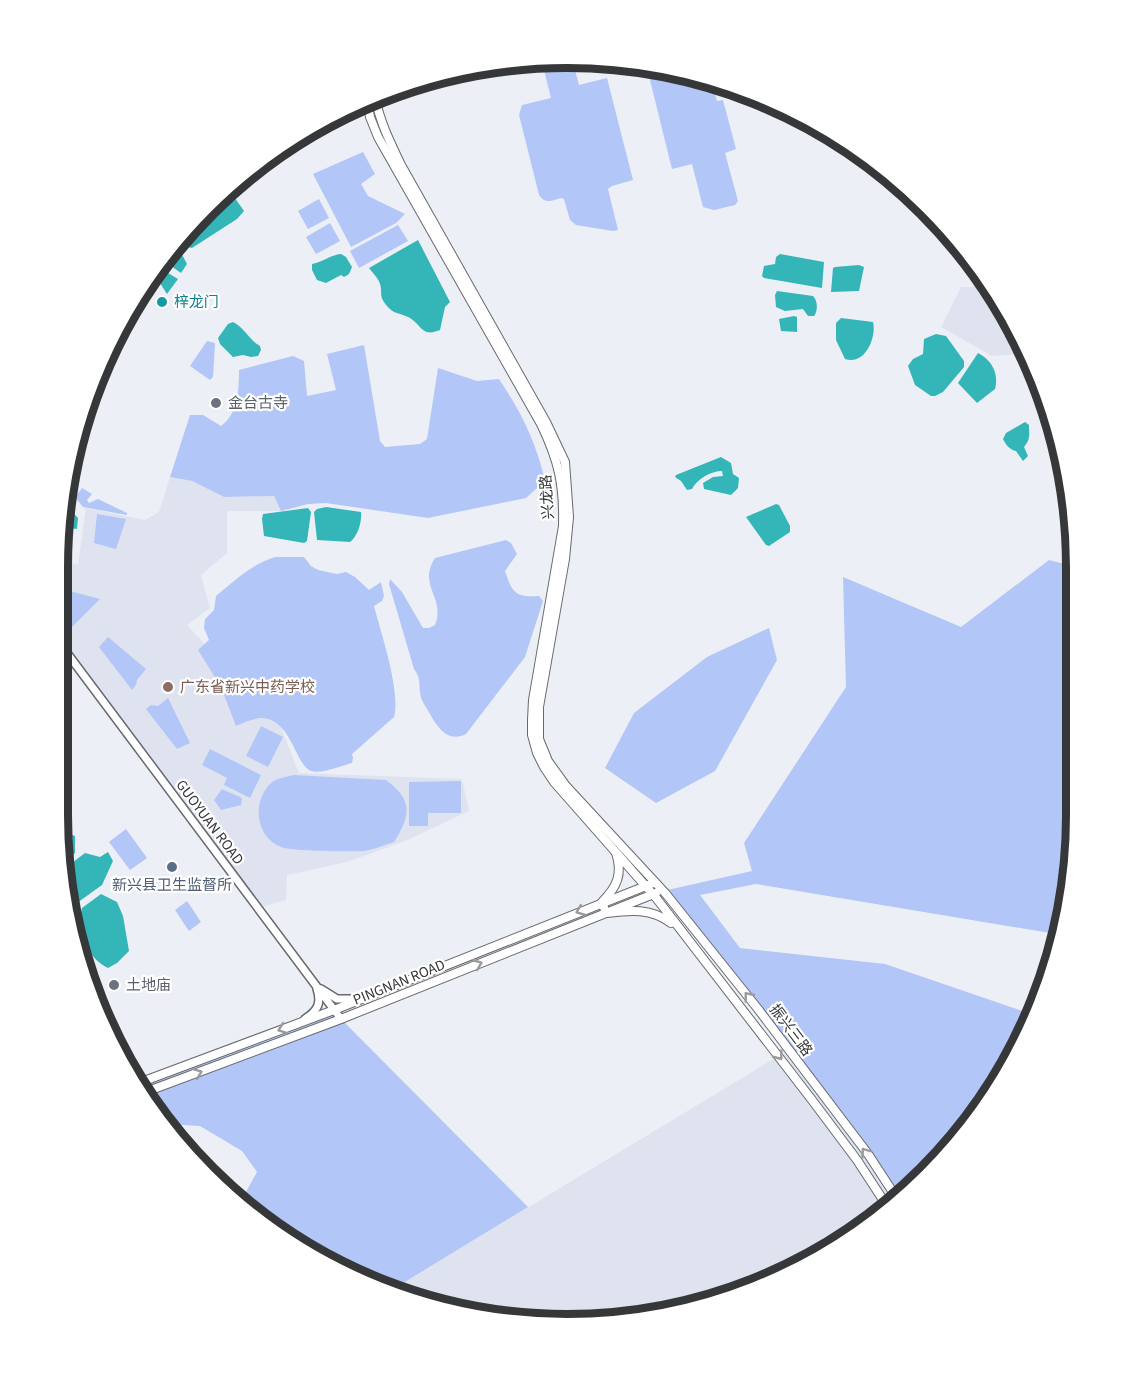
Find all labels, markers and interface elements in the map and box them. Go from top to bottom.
place label: 梓龙门 [174,292,219,313]
marker: 梓龙门 [155,295,169,309]
place label: 金台古寺 [228,393,288,414]
marker: 金台古寺 [209,396,223,410]
street label: 兴龙路 [535,474,560,520]
place label: 广东省新兴中药学校 [180,677,315,698]
marker: 广东省新兴中药学校 [161,680,175,694]
street label: GUOYUAN ROAD [171,775,249,869]
marker: 新兴县卫生监督所 [165,860,179,874]
place label: 新兴县卫生监督所 [112,875,232,896]
one-way arrow [576,904,587,916]
street label: PINGNAN ROAD [350,954,448,1010]
one-way arrow [472,959,483,972]
place label: 土地庙 [126,975,171,996]
marker: 土地庙 [107,978,121,992]
one-way arrow [744,992,755,1003]
street label: 振兴三路 [764,1000,817,1061]
one-way arrow [277,1022,288,1034]
one-way arrow [772,1050,783,1061]
one-way arrow [192,1067,203,1080]
one-way arrow [862,1147,873,1158]

